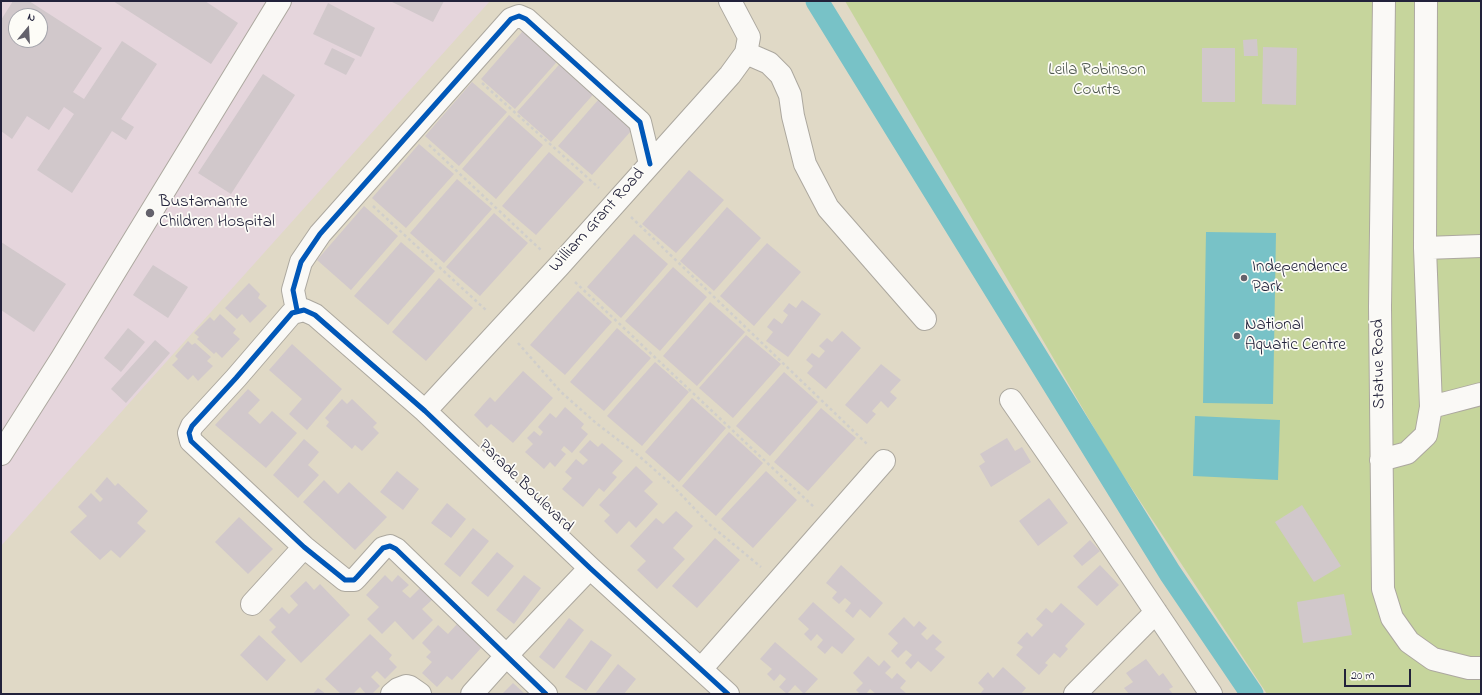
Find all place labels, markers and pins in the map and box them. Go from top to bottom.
place label: Bustamante Children Hospital [159,193,275,233]
marker: Bustamante Children Hospital [144,207,156,219]
place label: Independence Park [1252,258,1348,298]
marker: Independence Park [1239,273,1249,283]
place label: National Aquatic Centre [1245,316,1346,356]
marker: National Aquatic Centre [1232,331,1242,341]

